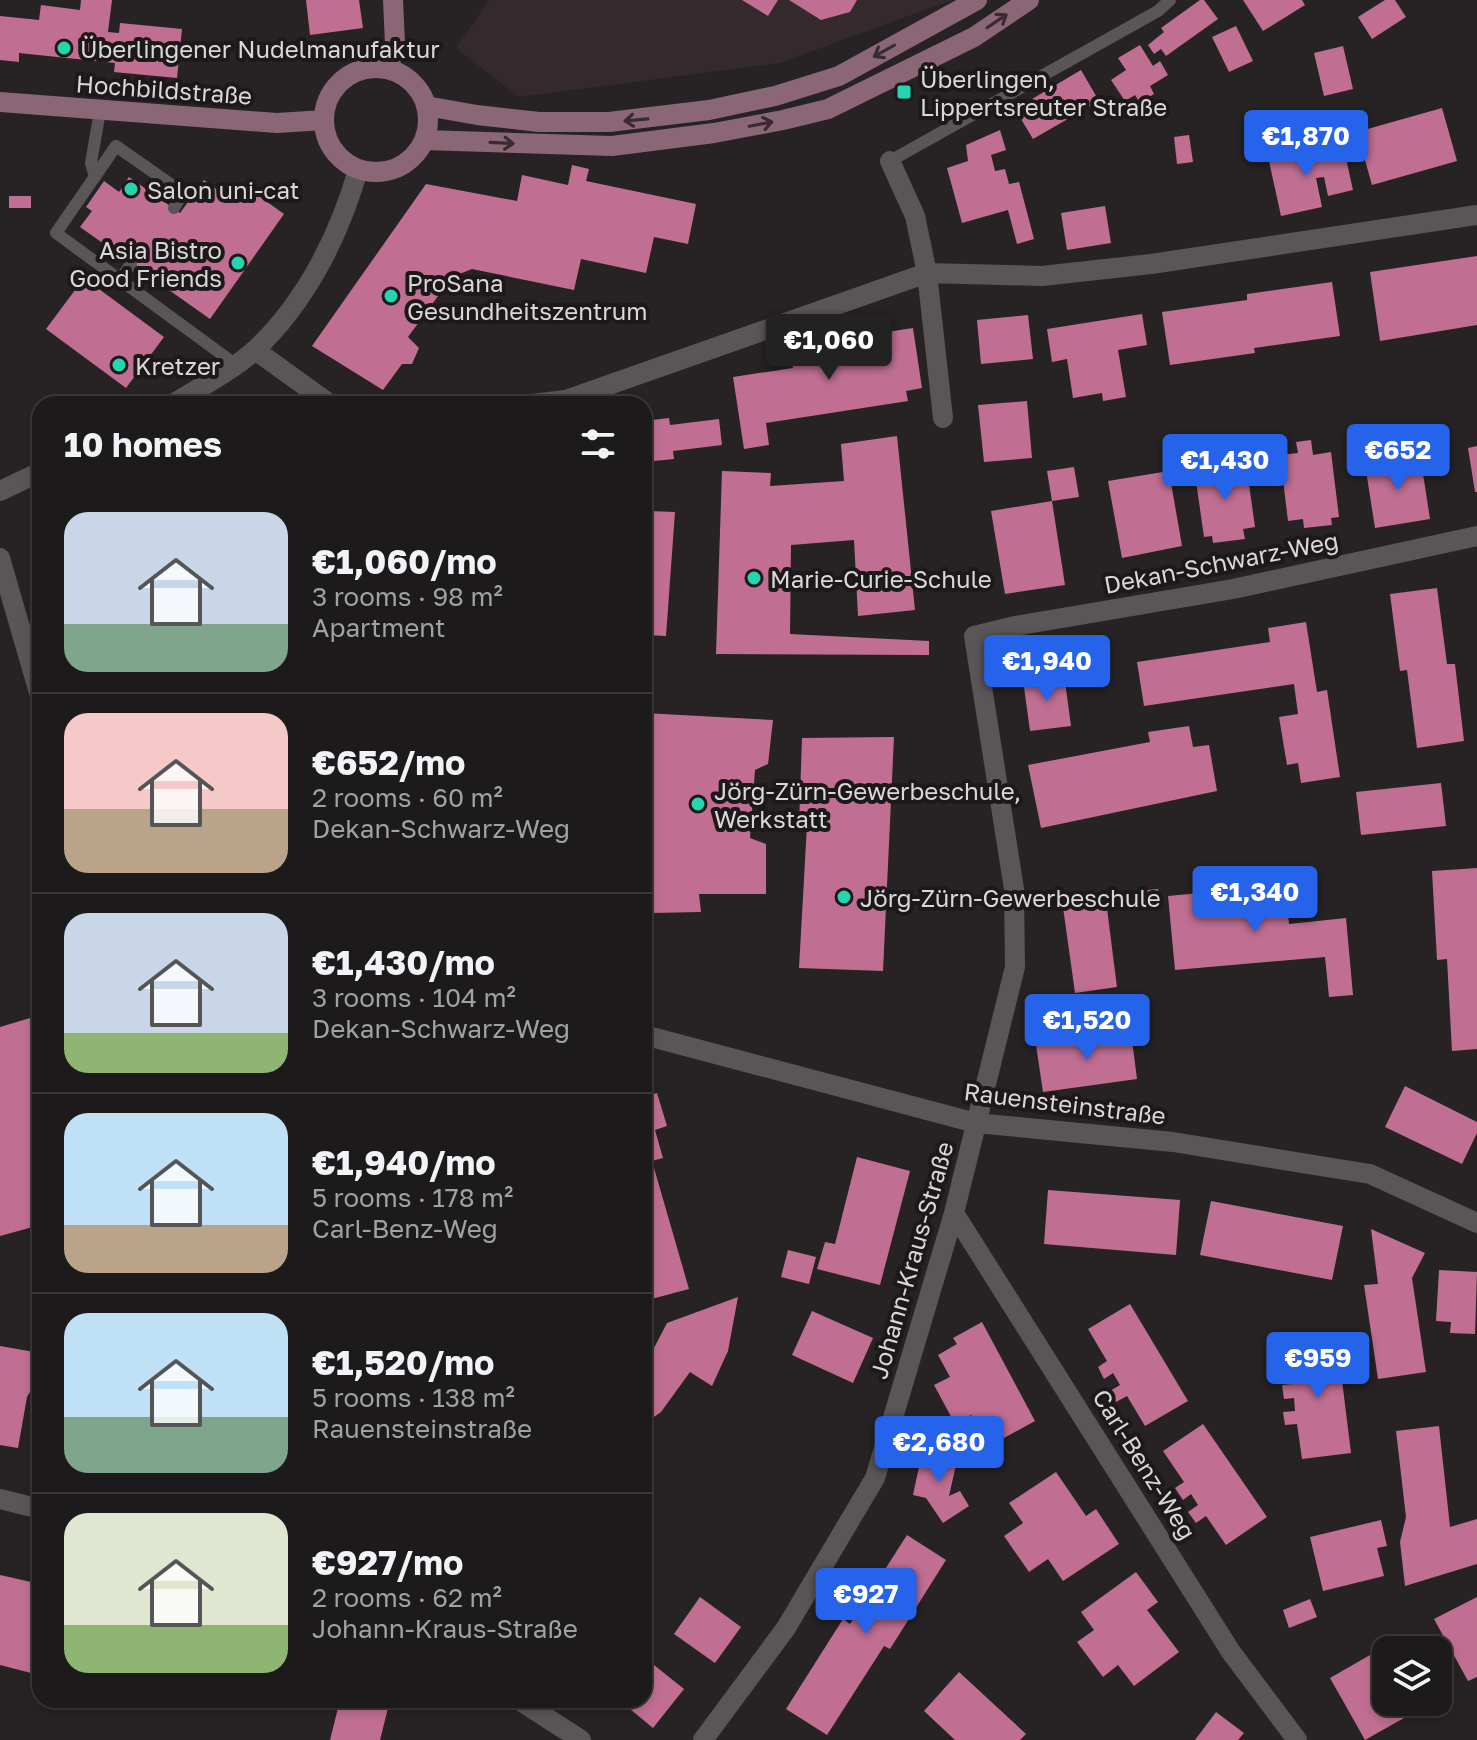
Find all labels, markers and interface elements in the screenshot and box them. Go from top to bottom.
one-way arrow [986,13,1008,29]
place label: Überlingener Nudelmanufaktur [80,34,440,63]
marker: Überlingener Nudelmanufaktur [55,39,73,57]
one-way arrow [873,43,896,59]
place label: Überlingen, Lippertsreuter Straße [920,64,1167,121]
street label: Hochbildstraße [75,68,253,110]
marker: Überlingen, Lippertsreuter Straße [895,83,913,101]
pin: €1,870 [1241,110,1371,178]
one-way arrow [623,113,650,128]
one-way arrow [747,116,773,131]
text: €1,870 [1262,120,1350,151]
one-way arrow [488,136,515,151]
place label: Salon uni-cat [147,175,299,204]
marker: Salon uni-cat [122,180,140,198]
place label: Asia Bistro Good Friends [69,235,222,292]
marker: Asia Bistro Good Friends [229,254,247,272]
place label: ProSana Gesundheitszentrum [407,268,647,325]
marker: ProSana Gesundheitszentrum [382,287,400,305]
pin: €1,060 [764,314,894,382]
text: €1,060 [784,324,874,355]
place label: Kretzer [135,351,220,380]
marker: Kretzer [110,356,128,374]
icon: filters [576,422,620,466]
text: 10 homes [64,424,222,464]
pin: €652 [1351,424,1445,492]
pin: €1,430 [1160,434,1290,502]
text: €652 [1365,434,1431,465]
text: €1,430 [1180,444,1270,475]
street label: Dekan-Schwarz-Weg [1101,525,1341,599]
text: €1,060/mo [312,541,497,581]
icon: home [128,544,224,640]
place label: Marie-Curie-Schule [770,564,992,593]
marker: Marie-Curie-Schule [745,569,763,587]
text: 3 rooms · 98 m² [312,581,503,612]
text: Apartment [312,612,445,643]
pin: €1,940 [982,635,1112,703]
text: €1,940 [1002,645,1092,676]
text: €652/mo [312,742,466,782]
icon: home [128,745,224,841]
place label: Jörg-Zürn-Gewerbeschule, Werkstatt [714,776,1021,833]
text: 2 rooms · 60 m² [312,782,503,813]
marker: Jörg-Zürn-Gewerbeschule, Werkstatt [689,795,707,813]
text: Dekan-Schwarz-Weg [312,813,570,844]
pin: €1,340 [1190,866,1320,934]
text: €1,340 [1210,876,1300,907]
place label: Jörg-Zürn-Gewerbeschule [860,883,1161,912]
marker: Jörg-Zürn-Gewerbeschule [835,888,853,906]
text: €1,430/mo [312,942,495,982]
icon: home [128,945,224,1041]
text: 3 rooms · 104 m² [312,982,516,1013]
pin: €1,520 [1022,994,1152,1062]
text: €1,520 [1043,1004,1131,1035]
text: Dekan-Schwarz-Weg [312,1013,570,1044]
street label: Rauensteinstraße [962,1076,1168,1130]
street label: Johann-Kraus-Straße [863,1138,959,1382]
text: €1,940/mo [312,1142,496,1182]
icon: home [128,1145,224,1241]
text: 5 rooms · 178 m² [312,1182,513,1213]
text: Carl-Benz-Weg [312,1213,498,1244]
pin: €959 [1271,1332,1365,1400]
text: €1,520/mo [312,1342,494,1382]
text: €959 [1284,1342,1352,1373]
icon: home [128,1345,224,1441]
text: 5 rooms · 138 m² [312,1382,515,1413]
street label: Carl-Benz-Weg [1087,1384,1203,1544]
text: Rauensteinstraße [312,1413,532,1444]
pin: €2,680 [874,1416,1004,1484]
text: €2,680 [893,1426,985,1457]
text: €927/mo [312,1542,463,1582]
icon: home [128,1545,224,1641]
pin: €927 [819,1568,913,1636]
text: €927 [834,1578,898,1609]
text: 2 rooms · 62 m² [312,1582,502,1613]
text: Johann-Kraus-Straße [312,1613,578,1644]
map controls [1372,1636,1452,1716]
button: layers [1372,1636,1452,1716]

